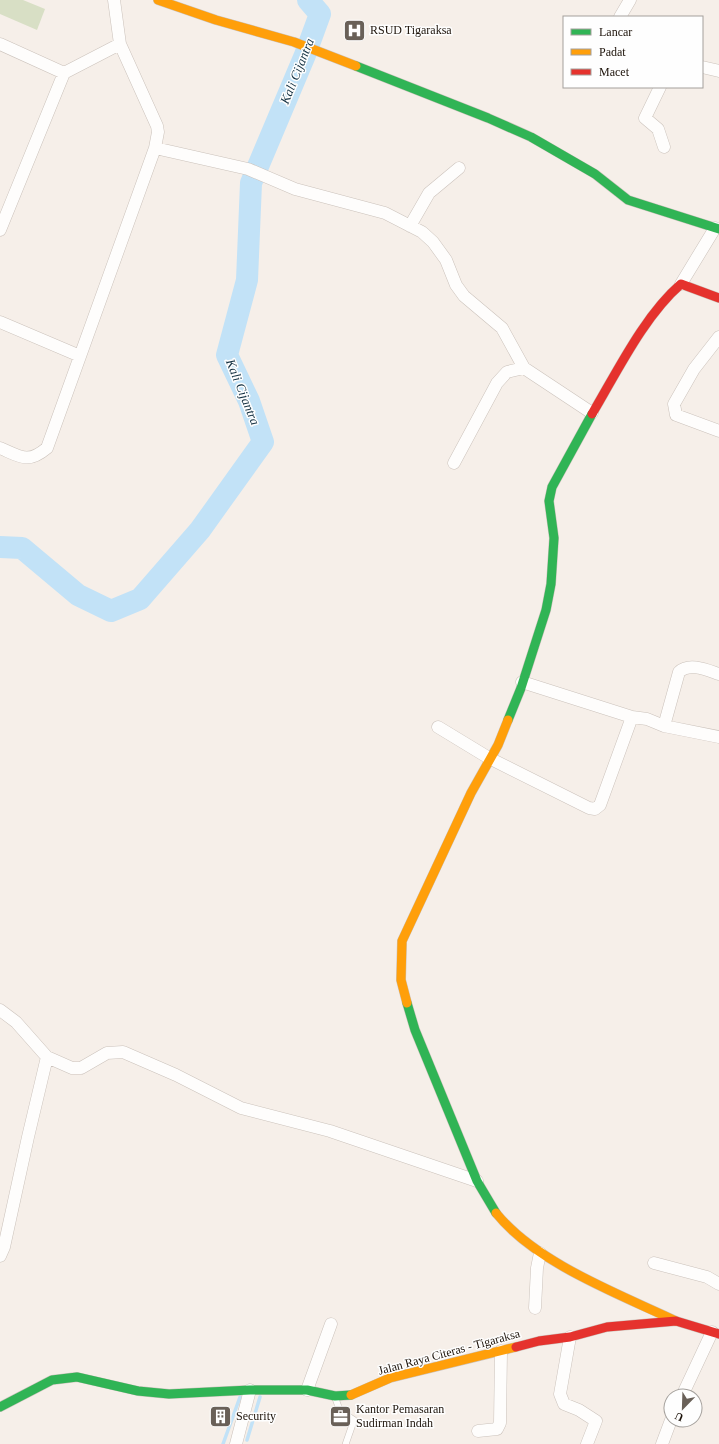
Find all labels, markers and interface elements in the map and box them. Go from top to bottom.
legend [563,16,703,88]
hospital icon: RSUD Tigaraksa [341,17,367,43]
place label: RSUD Tigaraksa [370,23,452,37]
text: Lancar [599,25,632,39]
water label: Kali Cijantra [277,35,317,107]
text: Padat [599,45,626,59]
text: Macet [599,65,630,79]
water label: Kali Cijantra [223,356,263,428]
street label: Jalan Raya Citeras - Tigaraksa [377,1326,522,1378]
north arrow [663,1388,703,1428]
place label: Kantor Pemasaran Sudirman Indah [356,1402,444,1430]
building icon: Security [207,1403,233,1429]
office icon: Kantor Pemasaran Sudirman Indah [328,1403,354,1429]
place label: Security [236,1409,276,1423]
text: U [673,1410,685,1424]

